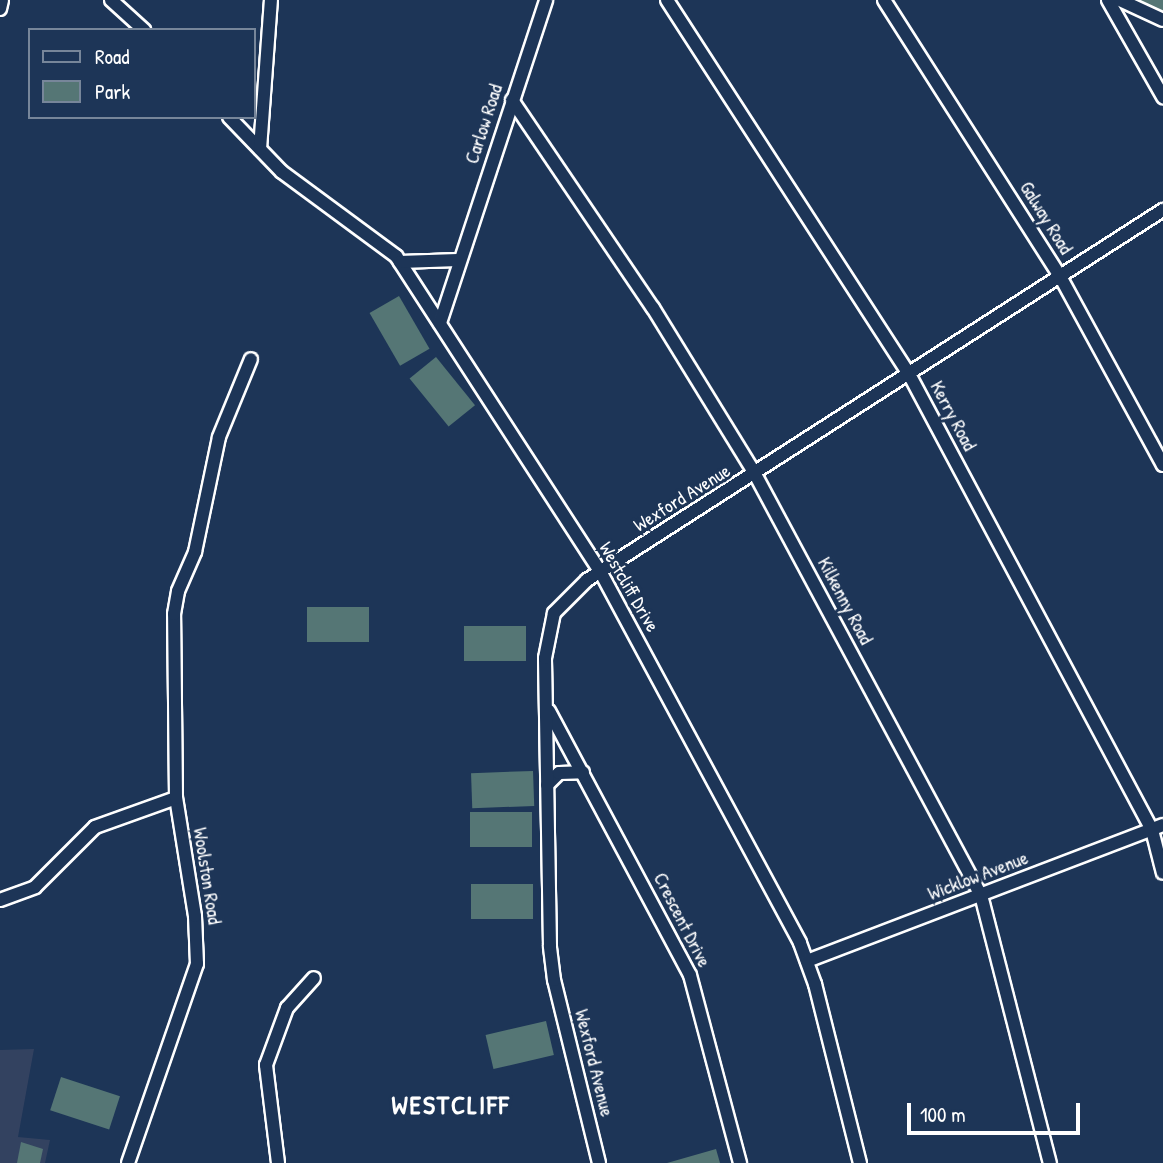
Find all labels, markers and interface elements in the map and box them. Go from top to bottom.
legend [28,28,256,119]
text: Road [95,42,129,71]
text: Park [95,77,130,106]
street label: Carlow Road [460,81,508,167]
street label: Galway Road [1015,177,1077,259]
street label: Kerry Road [925,377,981,455]
street label: Wexford Avenue [630,459,734,537]
street label: Westcliff Drive [594,538,664,636]
street label: Kilkenny Road [813,554,877,648]
street label: Woolston Road [188,826,226,926]
street label: Wicklow Avenue [925,846,1031,906]
street label: Crescent Drive [649,869,715,971]
street label: Wexford Avenue [570,1007,618,1119]
district label: WESTCLIFF [393,1089,509,1121]
scale bar [911,1090,1084,1134]
text: 100 m [920,1100,966,1129]

